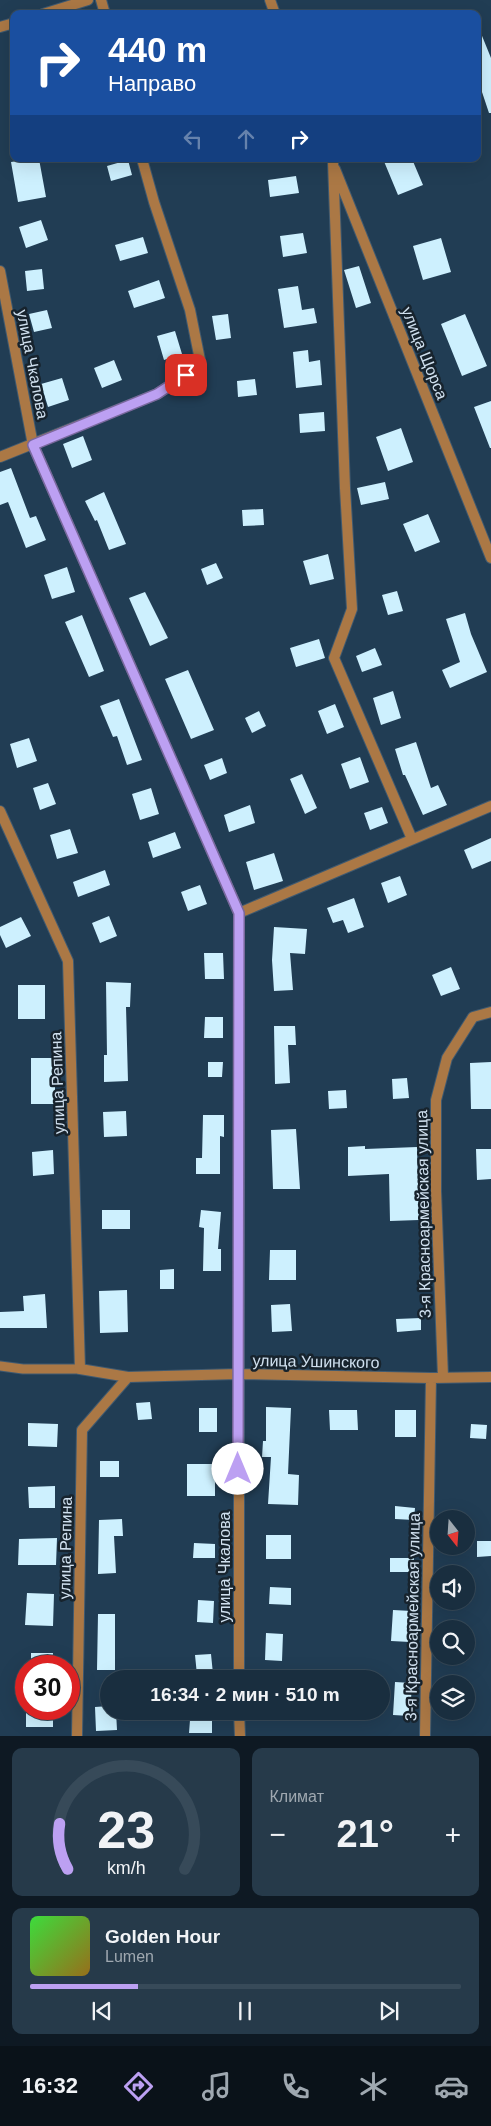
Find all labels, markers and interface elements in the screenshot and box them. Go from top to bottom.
icon: right [25,30,90,95]
text: 440 m [108,30,207,69]
text: Направо [108,71,196,96]
icon: left [179,125,207,153]
icon: ahead [232,125,260,153]
icon: right [285,125,313,153]
street label: улица Щорса [398,305,451,402]
street label: улица Чкалова [14,308,51,420]
pin [165,354,207,396]
icon: arrive [172,361,200,389]
street label: улица Репина [47,1031,68,1135]
street label: 3-я Красноармейская улица [413,1110,434,1318]
street label: улица Ушинского [252,1352,380,1371]
position arrow [211,1442,263,1494]
street label: улица Репина [56,1496,75,1599]
north arrow [430,1510,475,1555]
map controls [430,1510,475,1720]
street label: улица Чкалова [216,1511,233,1622]
street label: 3-я Красноармейская улица [402,1513,423,1721]
button: sound [430,1565,475,1610]
button: search [430,1620,475,1665]
speed limit sign: 30 [15,1655,80,1720]
button: layers [430,1675,475,1720]
text: 16:34 · 2 мин · 510 m [150,1684,340,1705]
text: Климат [270,1788,324,1805]
text: 23 [97,1801,155,1859]
text: 21° [337,1813,394,1855]
text: − [270,1819,286,1850]
text: + [445,1819,461,1850]
text: km/h [106,1858,145,1878]
text: Golden Hour [105,1926,220,1947]
text: Lumen [105,1948,154,1965]
icon: previous [88,1997,116,2025]
icon: pause [231,1997,259,2025]
icon: next [375,1997,403,2025]
icon: directions [121,2069,156,2104]
icon: music [199,2069,234,2104]
icon: phone [278,2069,313,2104]
icon: climate [356,2069,391,2104]
icon: car [434,2069,469,2104]
text: 16:32 [22,2073,78,2098]

